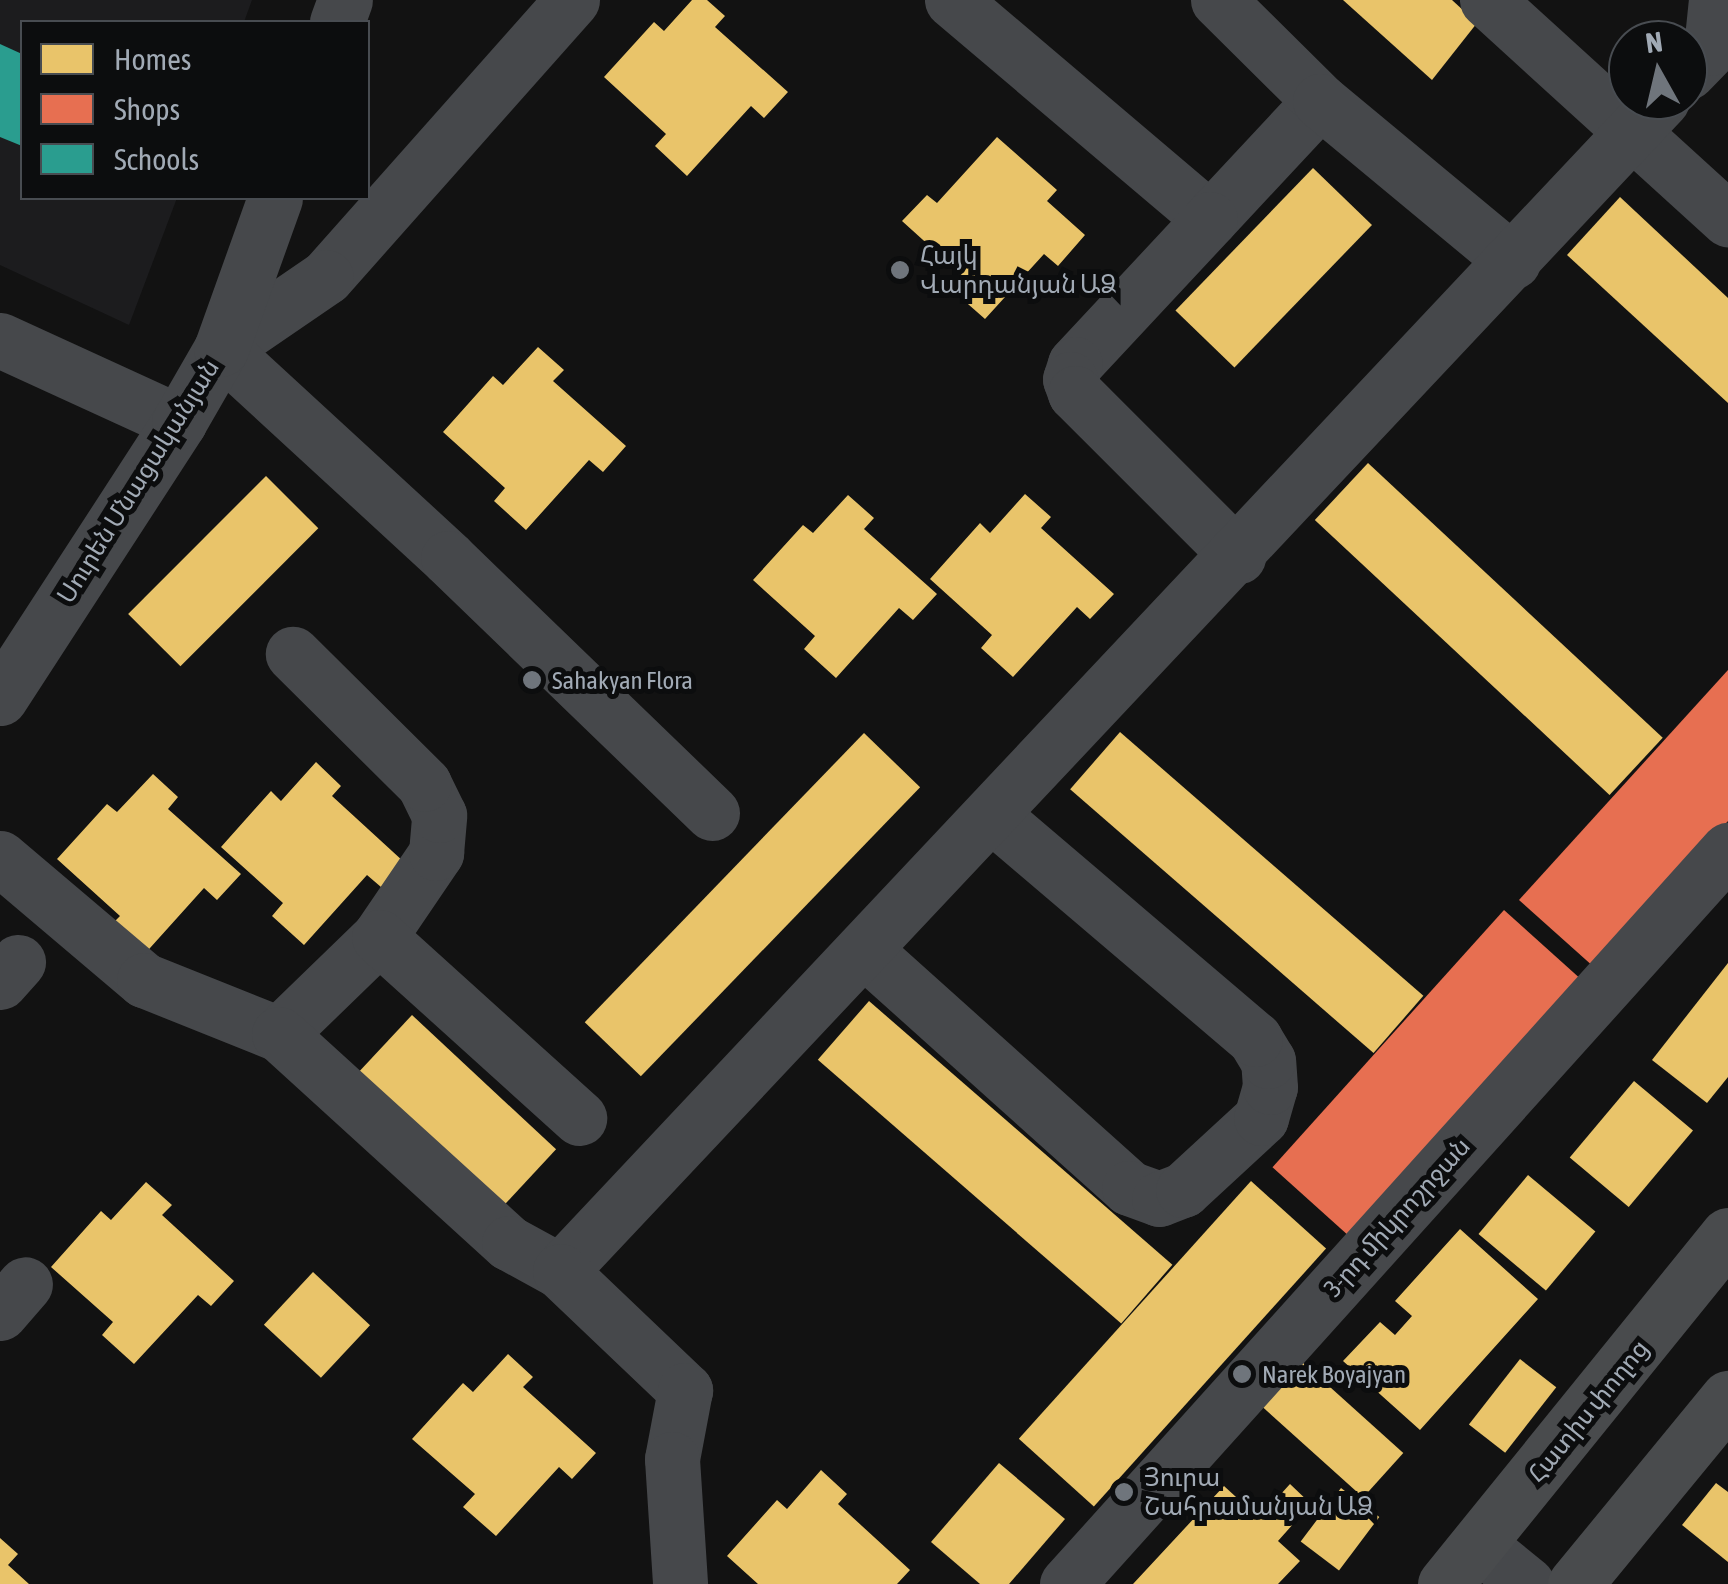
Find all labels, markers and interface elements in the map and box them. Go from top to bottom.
legend [20,20,370,200]
north arrow [1608,20,1708,120]
text: N [1644,25,1665,59]
text: Homes [114,42,191,76]
text: Shops [114,92,180,126]
text: Schools [114,142,199,176]
place label: Հայկ Վարդանյան ԱՁ [920,241,1117,300]
marker: Հայկ Վարդանյան ԱՁ [889,259,911,281]
street label: Սուրեն Մնացականյան [51,353,225,609]
place label: Sahakyan Flora [552,665,693,695]
marker: Sahakyan Flora [521,669,543,691]
street label: 3-րդ միկրոշրջան [1318,1131,1476,1303]
street label: Հատիս փողոց [1521,1334,1655,1488]
place label: Narek Boyajyan [1262,1359,1406,1389]
marker: Narek Boyajyan [1231,1363,1253,1385]
place label: Յուրա Շահրամանյան ԱՁ [1144,1463,1373,1522]
marker: Յուրա Շահրամանյան ԱՁ [1113,1481,1135,1503]

